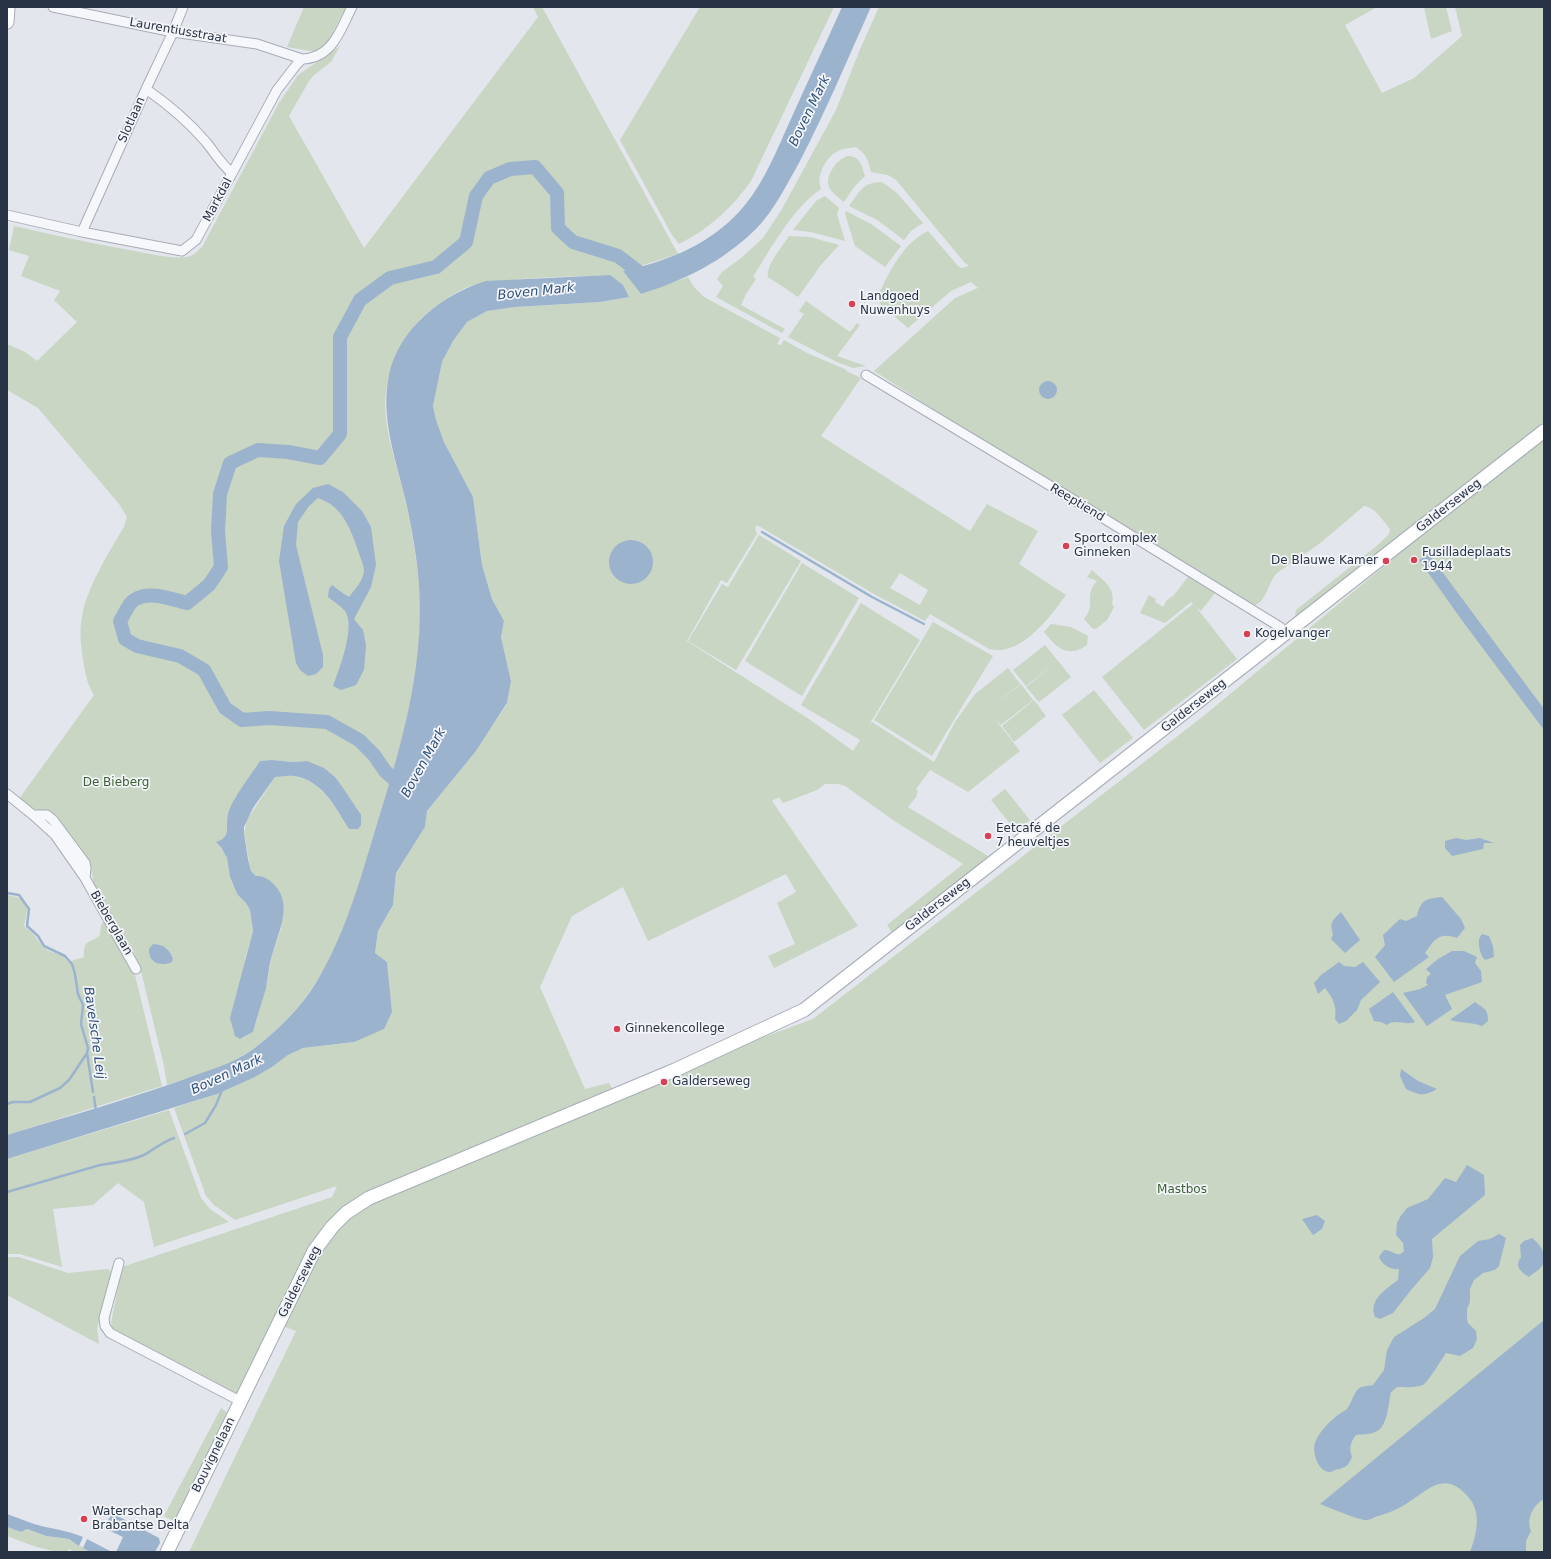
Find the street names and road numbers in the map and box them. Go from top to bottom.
street label: Laurentiusstraat [128,15,228,47]
street label: Slotlaan [116,95,148,145]
street label: Markdal [200,175,236,225]
street label: Galderseweg [1414,476,1484,536]
street label: Reeptiend [1047,481,1107,525]
street label: Galderseweg [1159,676,1229,736]
street label: Galderseweg [903,875,973,935]
street label: Bieberglaan [87,888,135,958]
street label: Galderseweg [276,1244,324,1320]
street label: Bouvignelaan [190,1415,238,1495]

